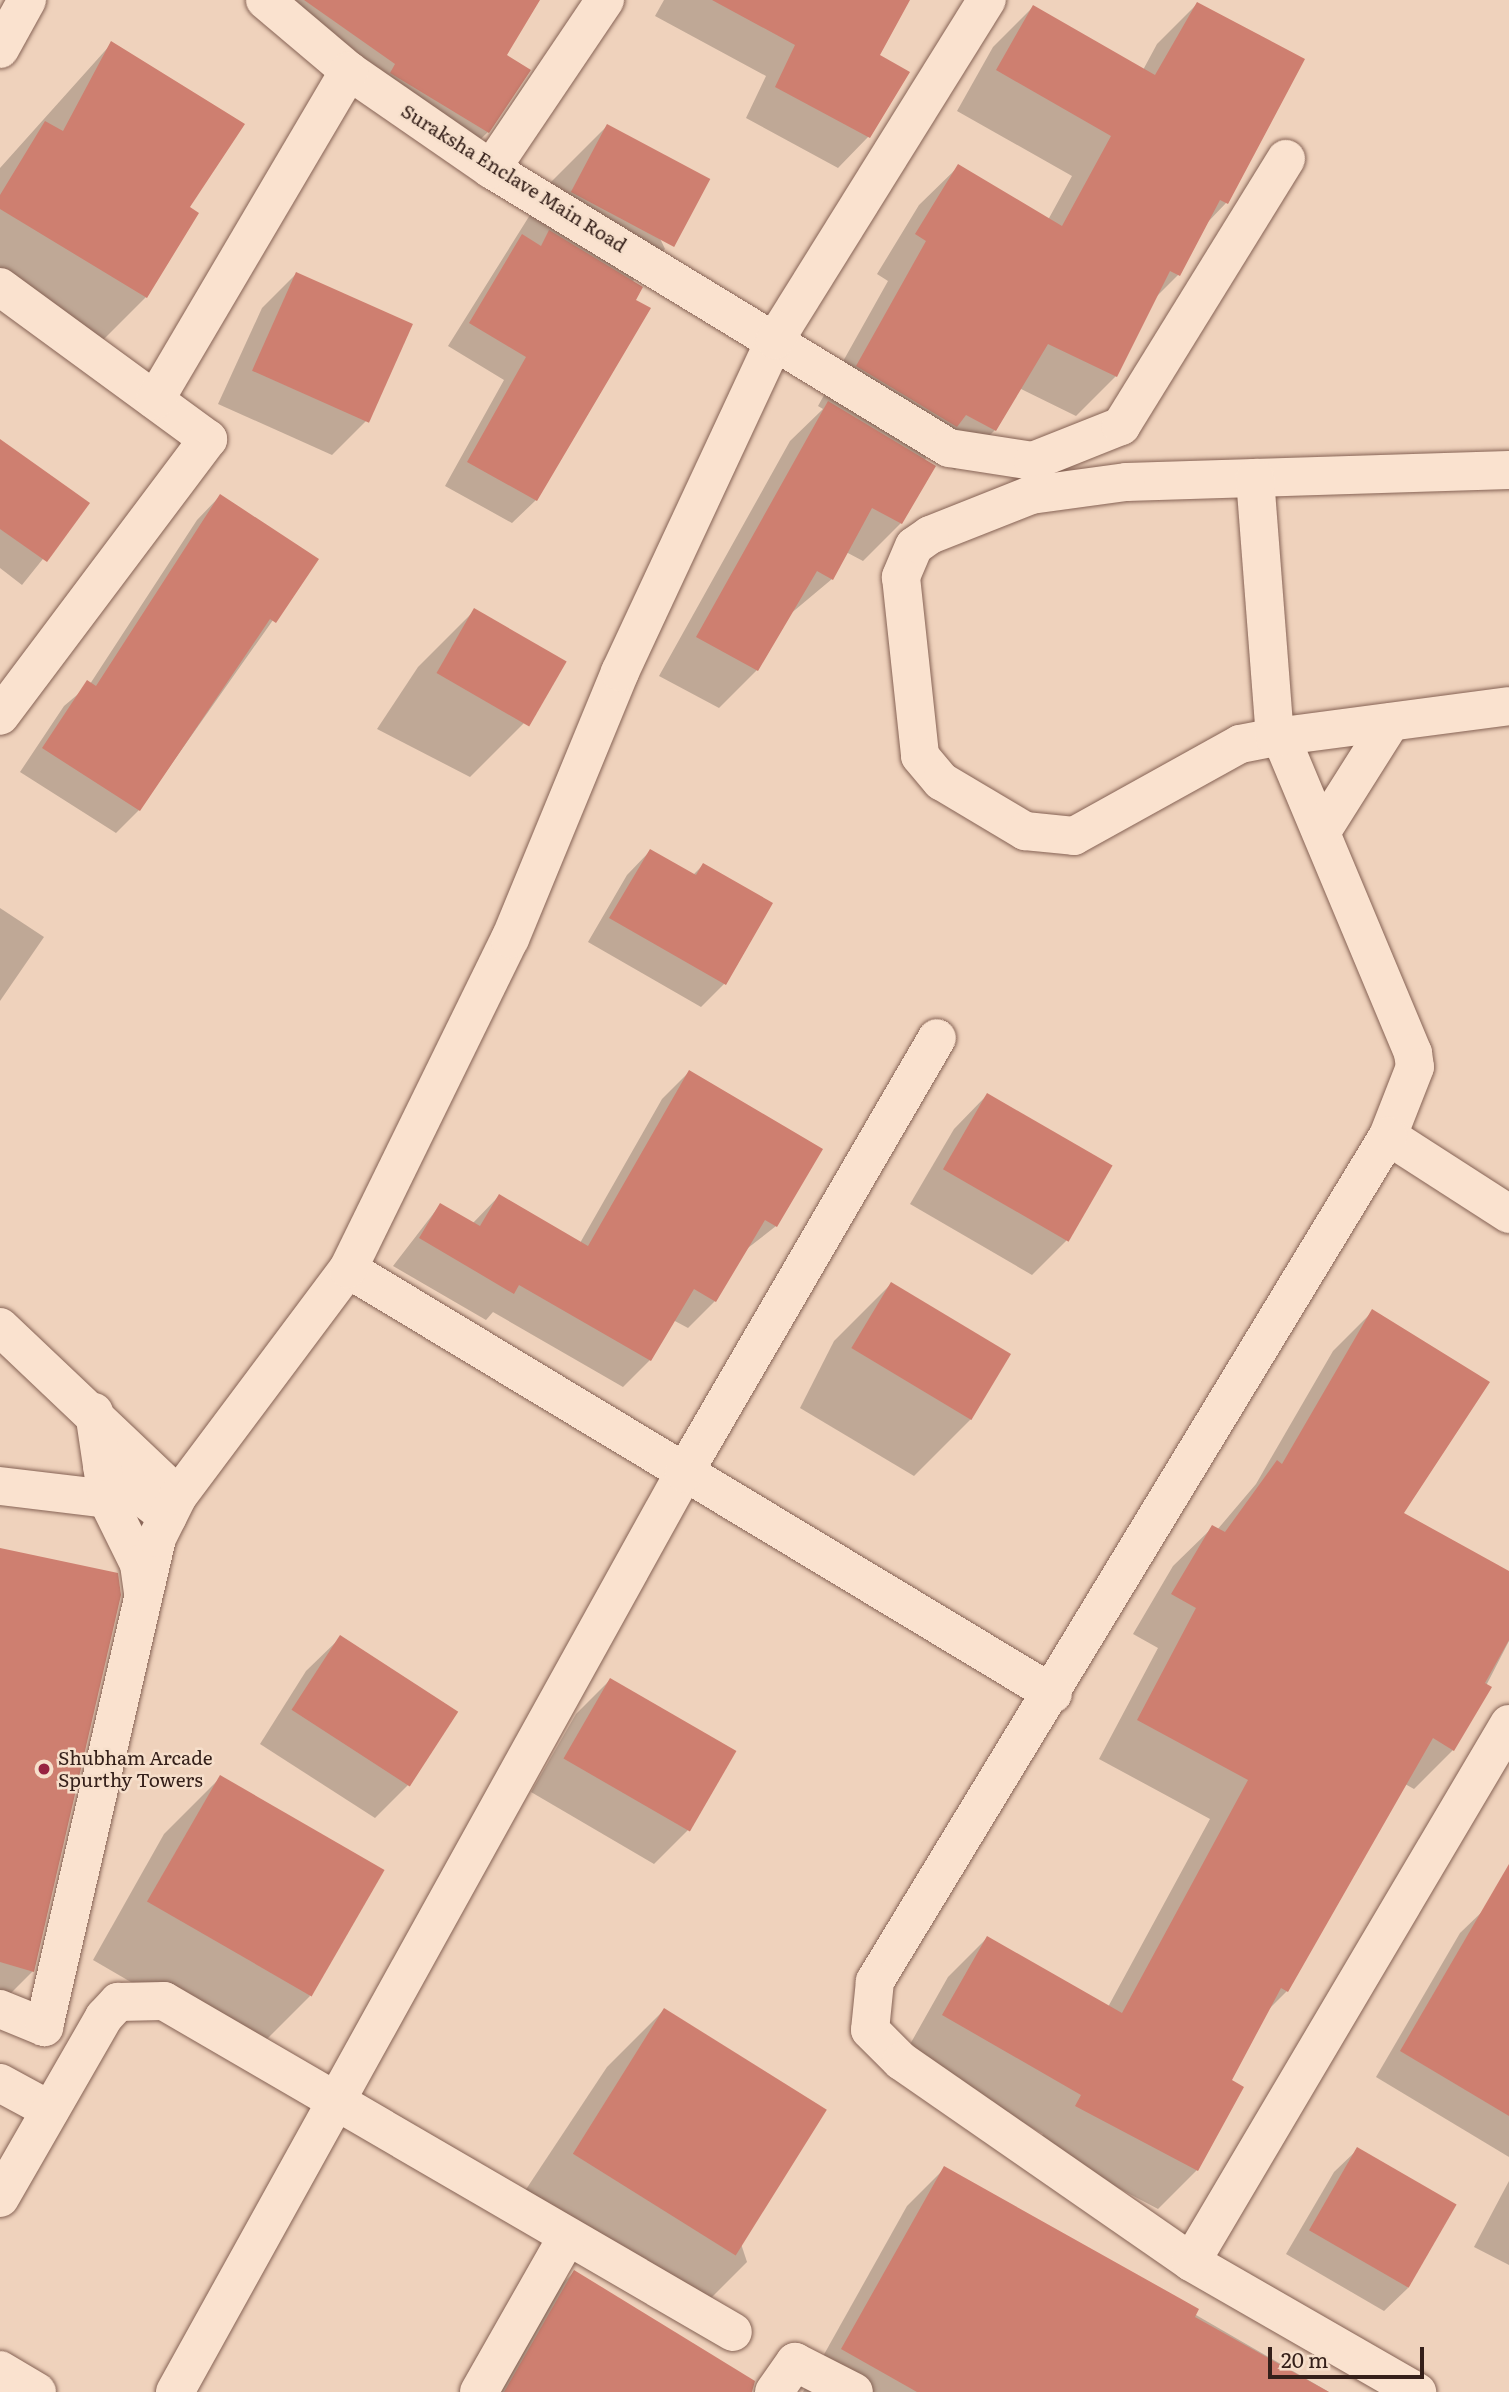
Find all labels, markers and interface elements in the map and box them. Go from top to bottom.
street label: Suraksha Enclave Main Road [397,99,631,257]
place label: Shubham Arcade Spurthy Towers [58,1747,213,1791]
marker: Shubham Arcade Spurthy Towers [36,1761,52,1777]
scale bar [1271,2332,1427,2376]
text: 20 m [1281,2343,1328,2374]

